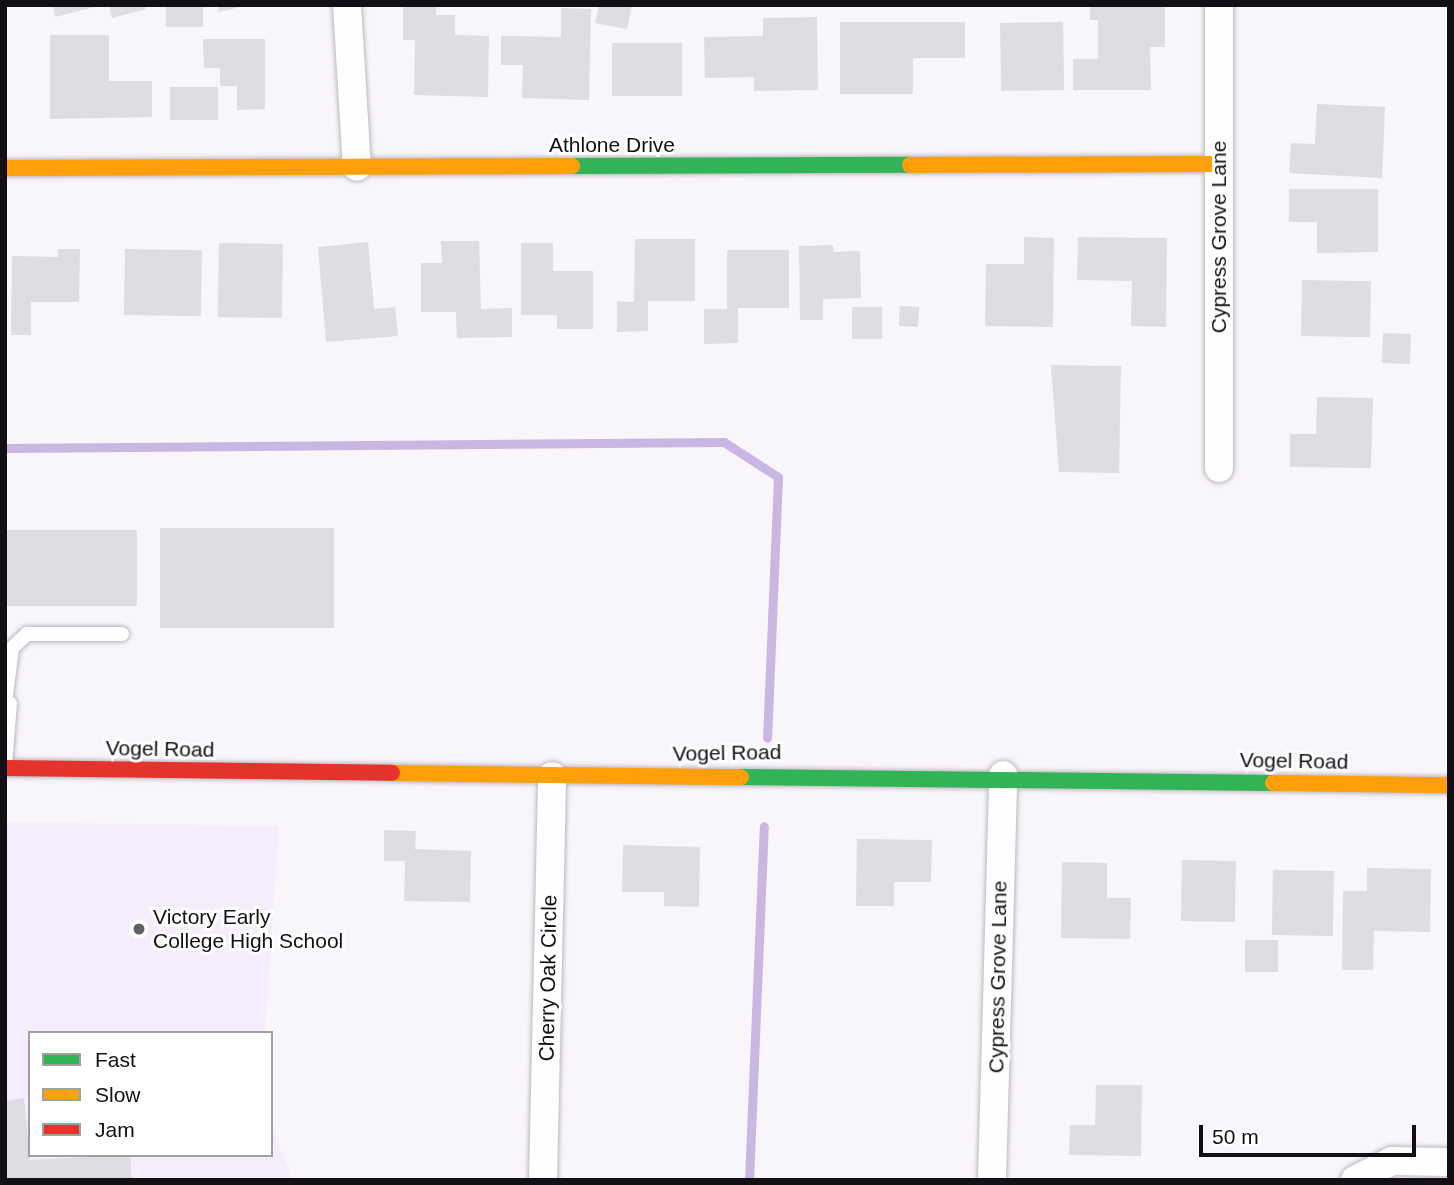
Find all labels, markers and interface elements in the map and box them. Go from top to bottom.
street label: Athlone Drive [549,132,675,158]
street label: Cypress Grove Lane [1206,141,1232,333]
street label: Vogel Road [105,735,215,763]
street label: Vogel Road [672,739,782,767]
street label: Vogel Road [1239,747,1349,775]
street label: Cypress Grove Lane [984,881,1012,1073]
street label: Cherry Oak Circle [534,894,562,1062]
place label: Victory Early College High School [153,904,343,954]
marker: Victory Early College High School [131,921,147,937]
legend [28,1031,273,1157]
text: Fast [95,1048,136,1071]
text: Slow [95,1083,141,1106]
scale bar [1202,1112,1419,1156]
text: Jam [95,1118,135,1141]
text: 50 m [1212,1125,1259,1148]

